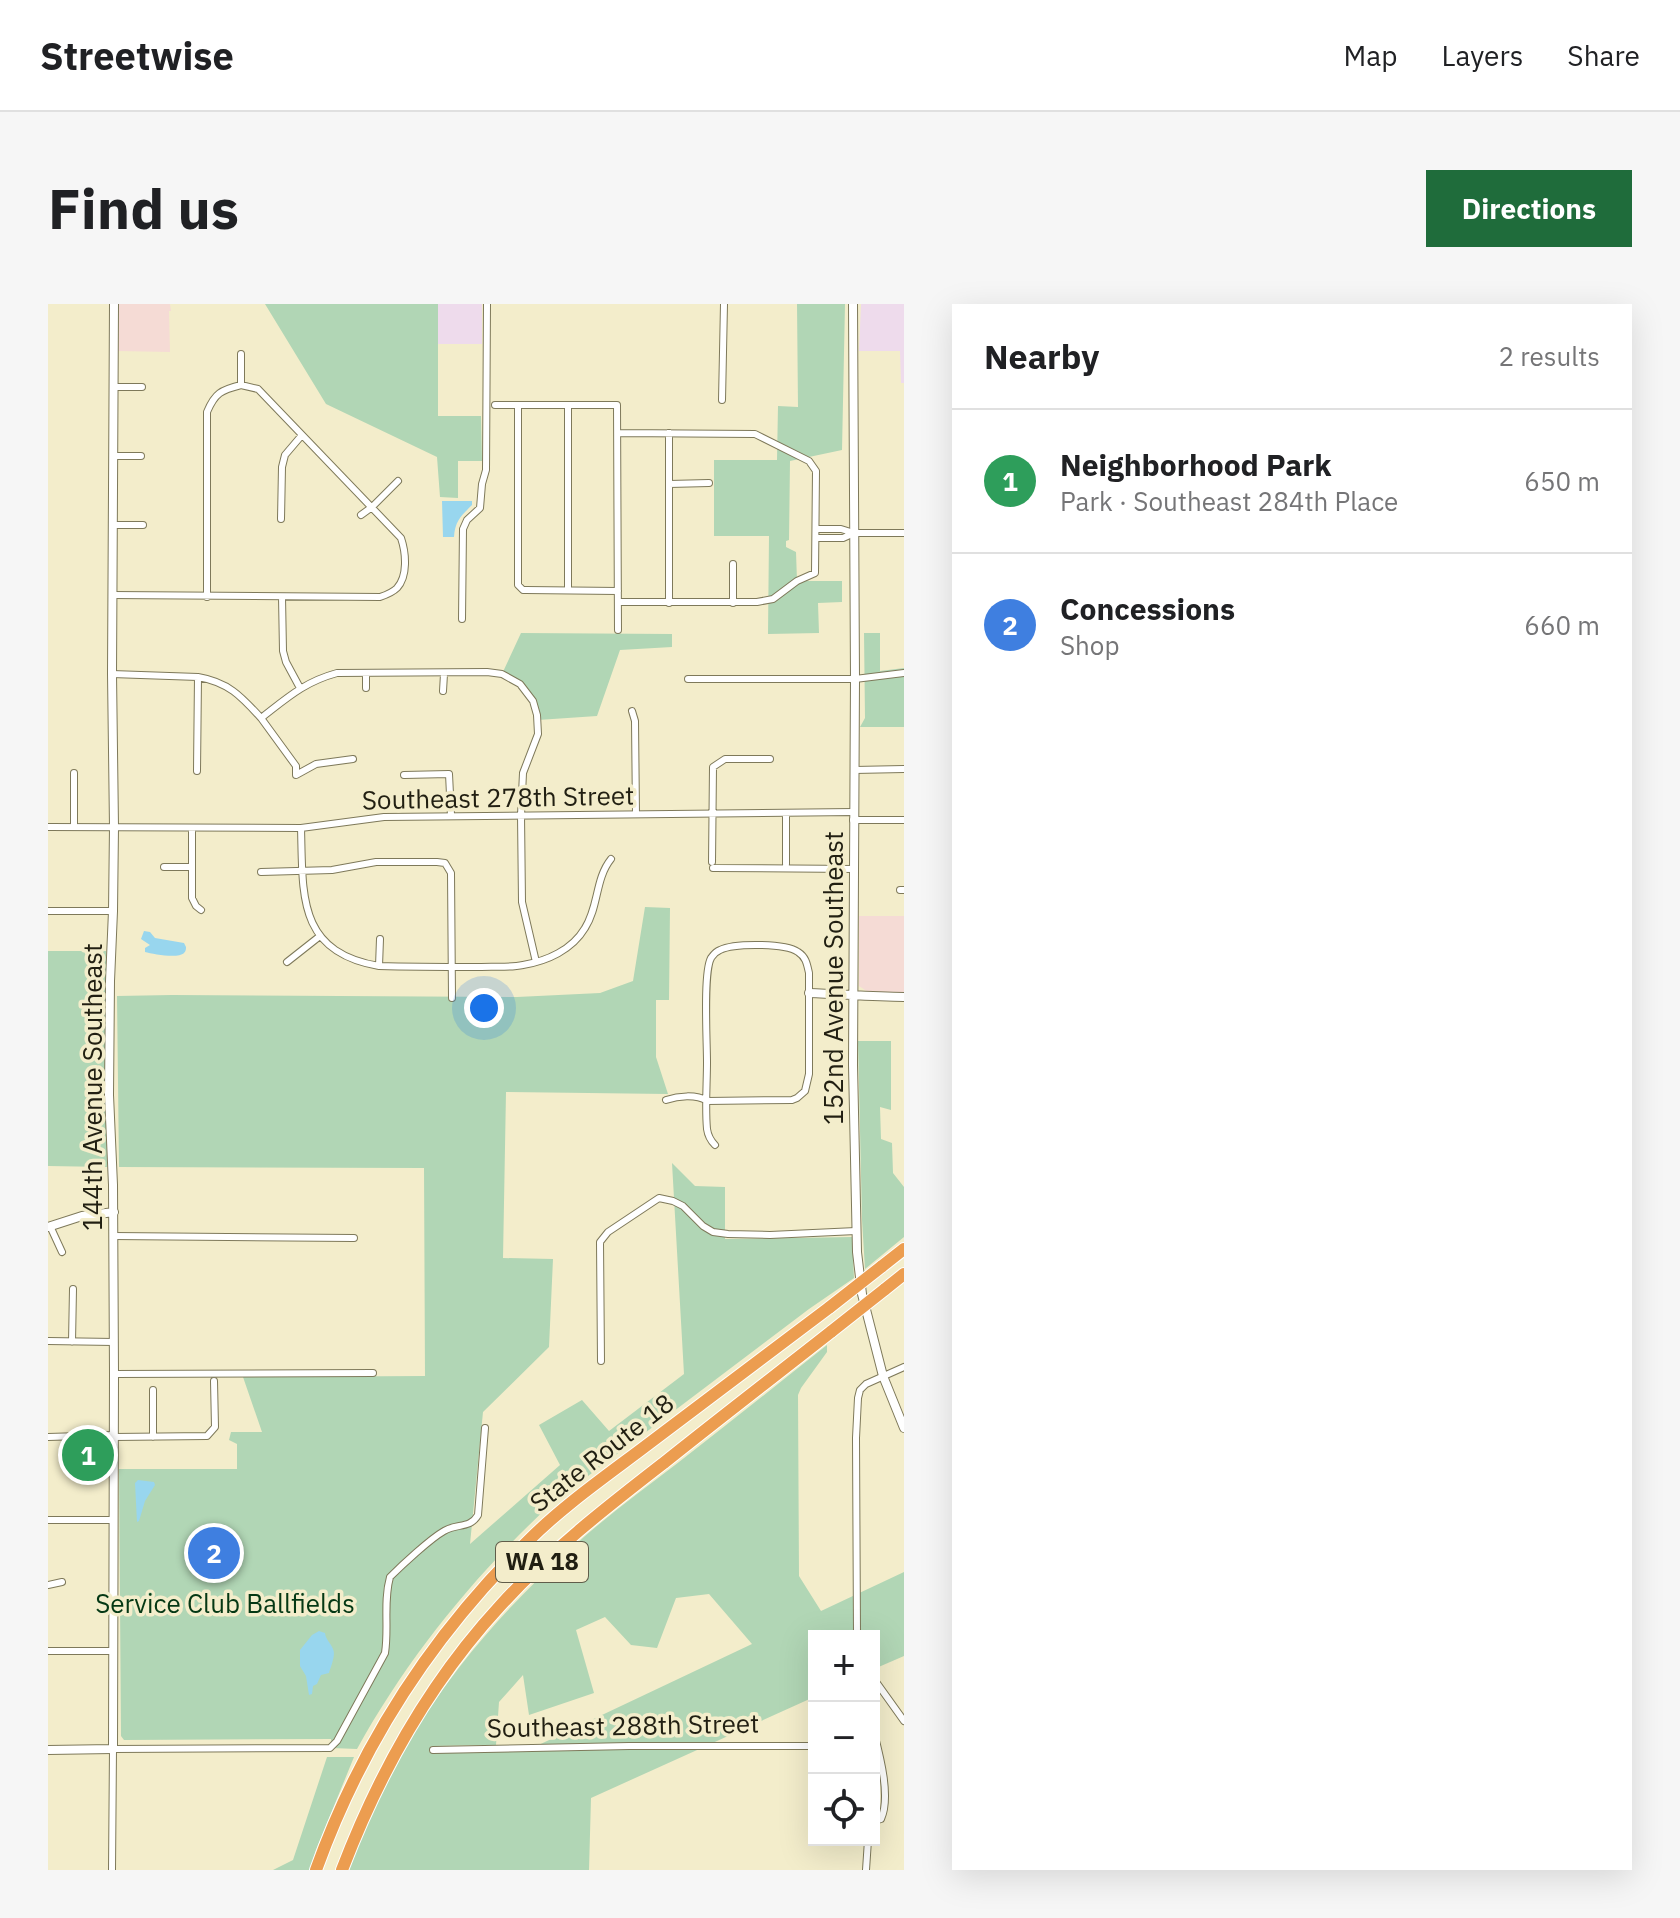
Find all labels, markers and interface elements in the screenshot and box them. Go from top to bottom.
text: Streetwise [40,31,234,80]
text: Map [1343,37,1397,74]
text: Layers [1441,37,1523,74]
text: Share [1567,37,1640,74]
button: Directions [1426,170,1632,247]
text: Find us [48,172,239,244]
text: Nearby [984,334,1099,378]
text: 2 results [1498,339,1600,373]
text: Neighborhood Park [1060,445,1332,484]
text: 1 [1002,464,1018,498]
text: 650 m [1524,464,1600,498]
text: Park · Southeast 284th Place [1060,484,1398,518]
text: Concessions [1060,589,1235,628]
text: 2 [1002,608,1018,642]
text: 660 m [1524,608,1600,642]
text: Shop [1060,628,1120,662]
street label: Southeast 278th Street [362,778,634,816]
street label: 152nd Avenue Southeast [816,831,850,1125]
street label: 144th Avenue Southeast [75,943,109,1231]
your location [464,988,504,1028]
street label: State Route 18 [522,1385,680,1519]
pin: 1 [62,1425,114,1485]
pin: 2 [188,1523,240,1583]
road number: WA 18 [496,1542,588,1582]
park label: Service Club Ballfields [95,1586,355,1620]
map controls [808,1630,880,1846]
button: + [808,1630,880,1702]
button: − [808,1702,880,1774]
street label: Southeast 288th Street [487,1706,759,1744]
button: locate [808,1774,880,1846]

